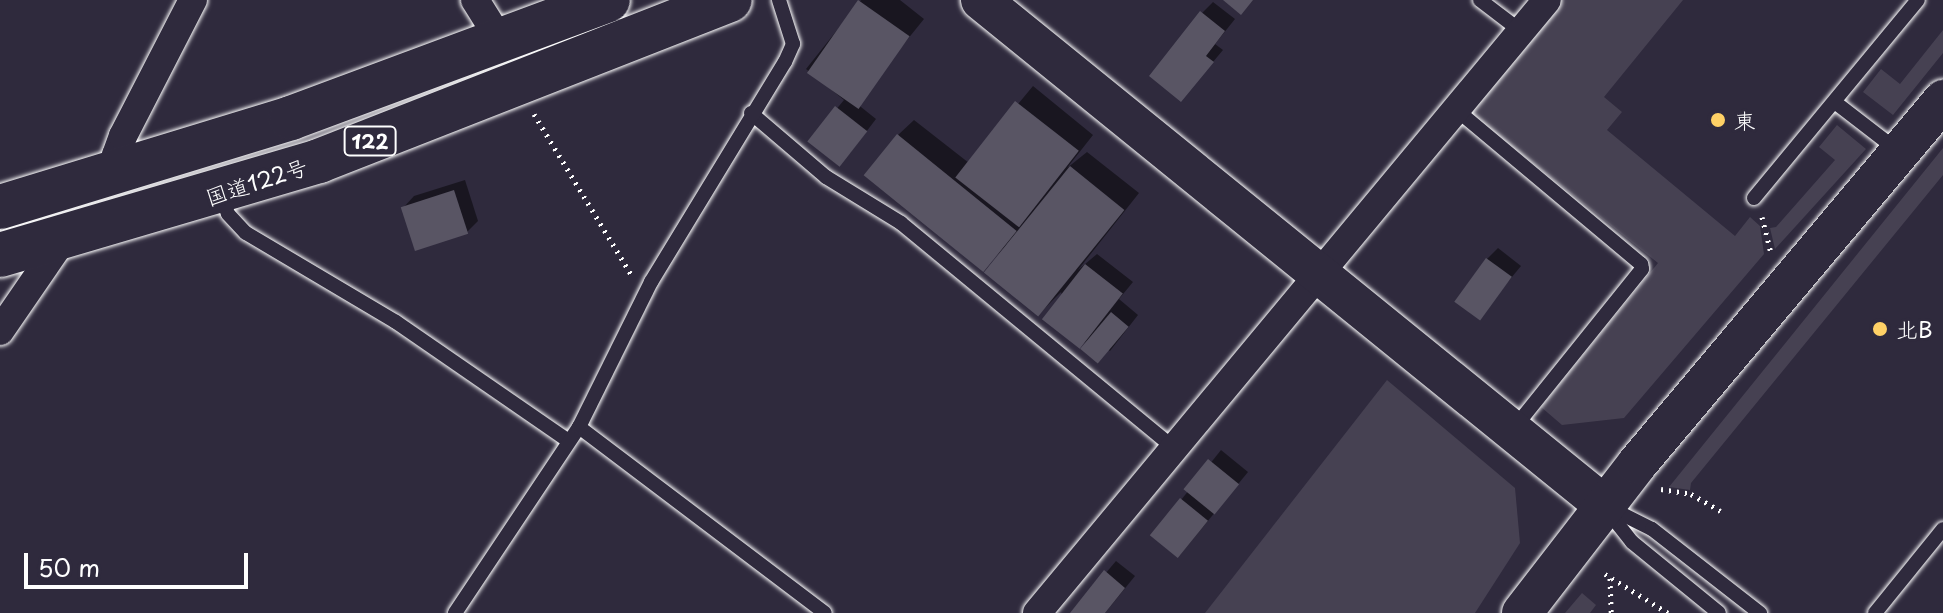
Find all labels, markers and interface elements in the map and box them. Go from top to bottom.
place label: 東 [1734,107,1756,133]
marker: 東 [1709,111,1727,129]
road number: 122 [342,125,398,157]
street label: 国道122号 [202,152,310,210]
place label: 北B [1896,316,1933,342]
marker: 北B [1871,320,1889,338]
scale bar [28,537,252,587]
text: 50 m [38,549,100,585]

